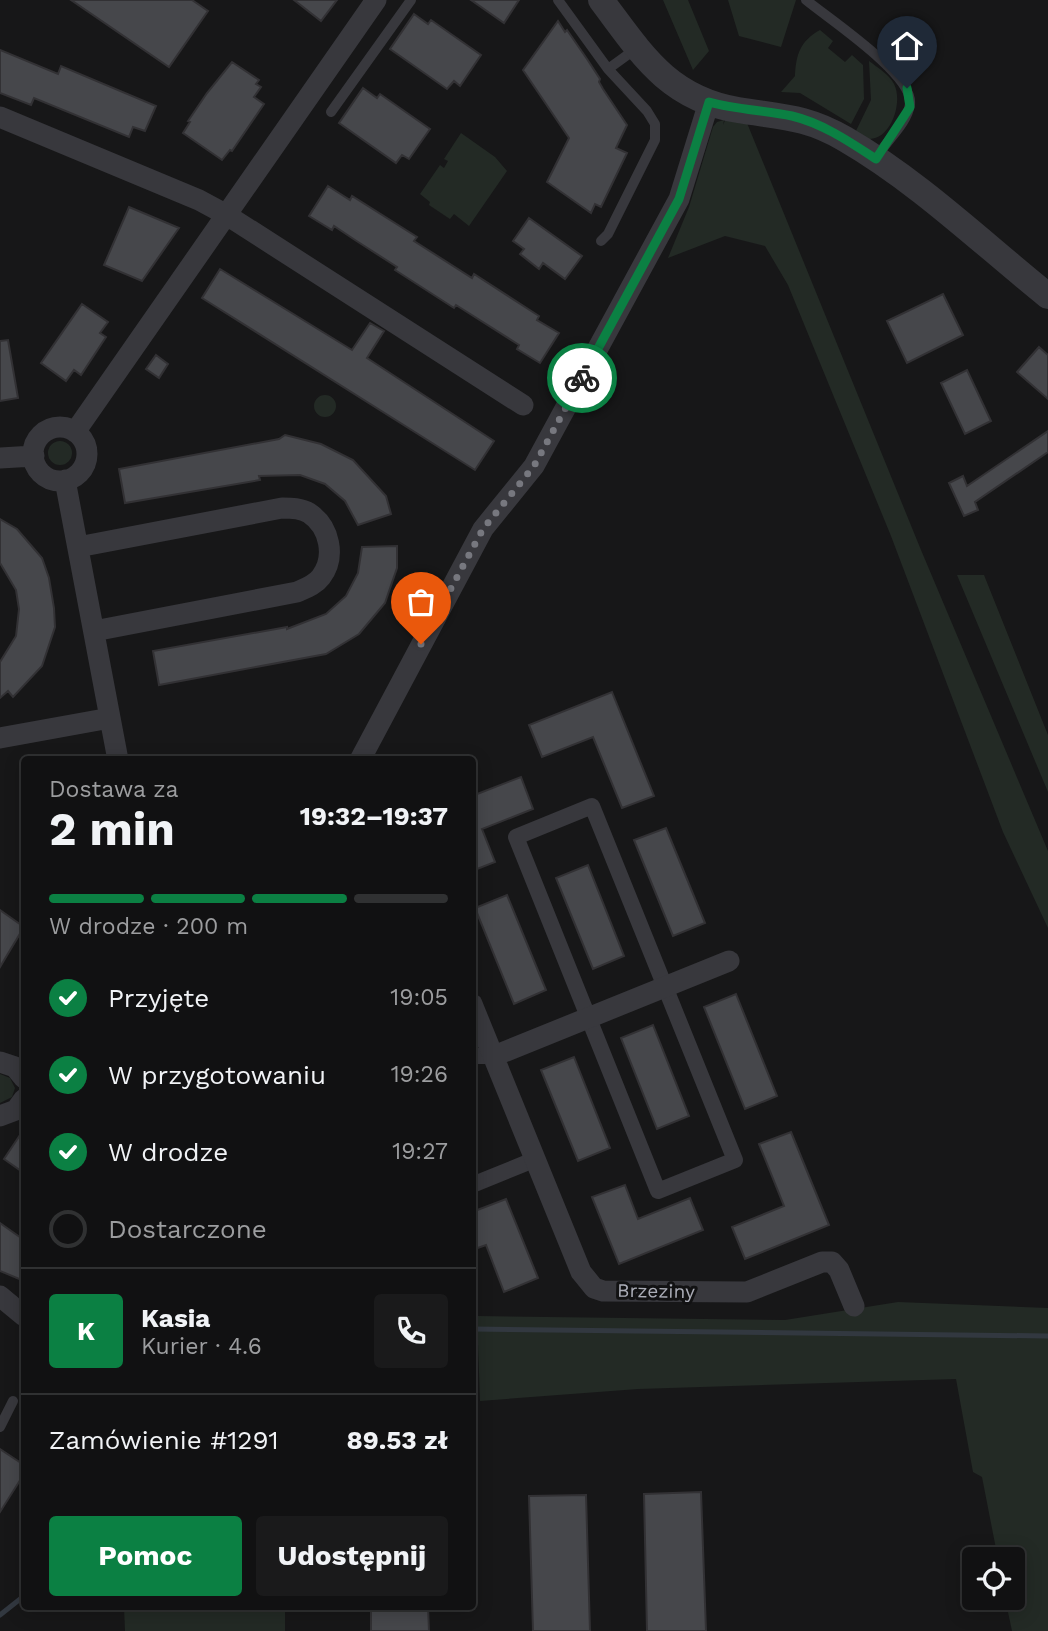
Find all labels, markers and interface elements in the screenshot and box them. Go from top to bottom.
pin [877,16,937,88]
icon: home [888,27,926,65]
courier [547,343,617,413]
icon: bike [563,359,601,397]
pin [391,572,451,644]
icon: bag [402,583,440,621]
text: Dostawa za [49,776,179,803]
text: 19:32–19:37 [300,801,448,831]
text: 2 min [49,802,175,856]
text: W drodze · 200 m [49,913,248,940]
icon: check [49,979,87,1017]
text: Przyjęte [108,983,209,1013]
text: 19:05 [390,984,448,1011]
icon: check [49,1056,87,1094]
text: W przygotowaniu [108,1060,326,1090]
text: 19:26 [391,1061,448,1088]
icon: check [49,1133,87,1171]
text: W drodze [108,1137,228,1167]
text: 19:27 [392,1138,448,1165]
text: Dostarczone [108,1214,267,1244]
street label: Brzeziny [617,1279,695,1303]
button: phone [374,1294,448,1368]
text: Kasia [141,1303,210,1333]
text: K [77,1316,95,1346]
text: Kurier · 4.6 [141,1333,262,1360]
text: Zamówienie #1291 [49,1425,279,1455]
text: 89.53 zł [346,1425,448,1455]
button: Pomoc [49,1516,242,1596]
button: Udostępnij [256,1516,448,1596]
map controls [962,1547,1025,1610]
button: locate [962,1547,1025,1610]

